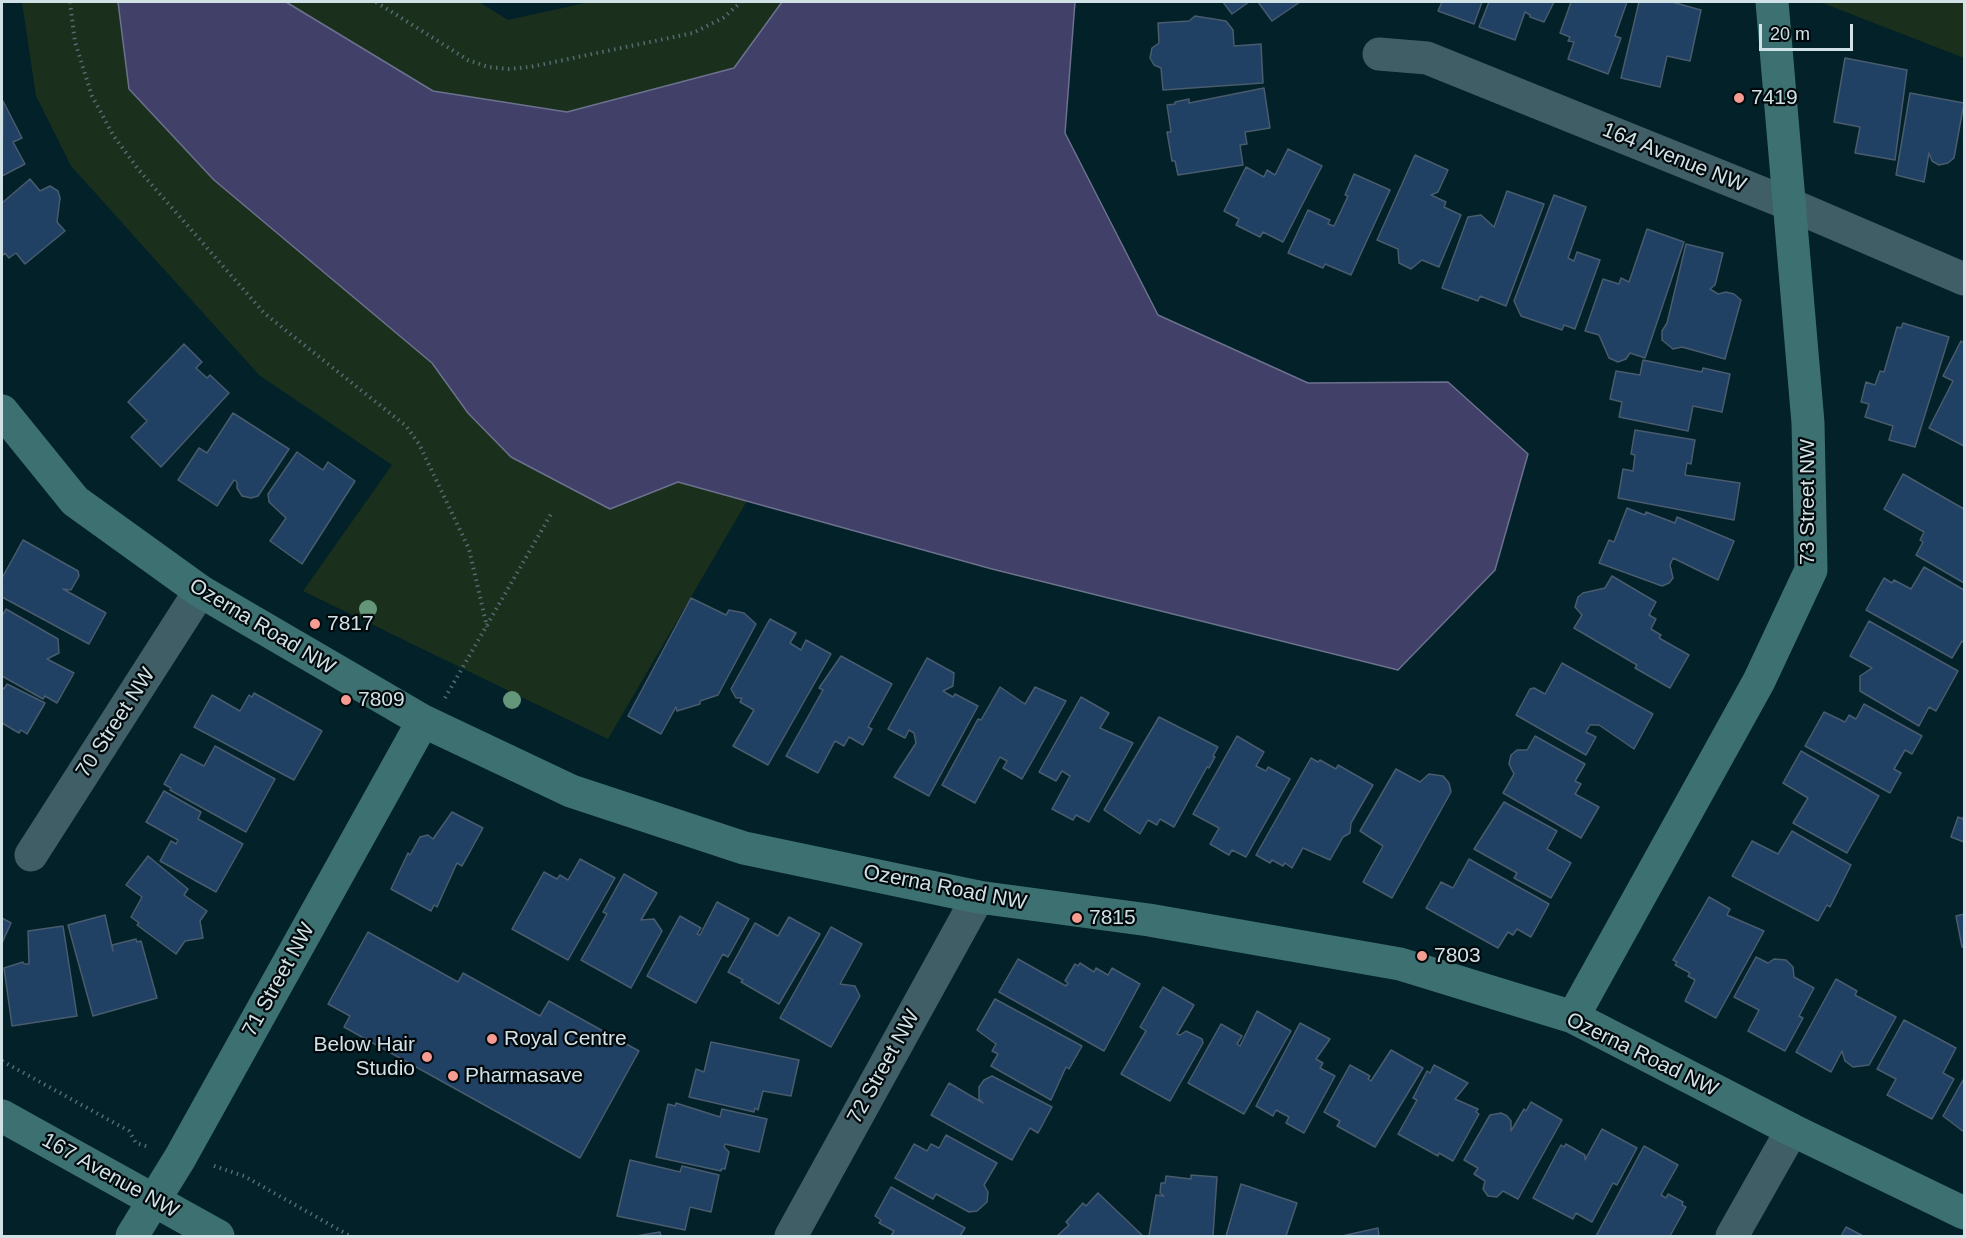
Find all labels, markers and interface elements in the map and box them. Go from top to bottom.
scale bar [1762,12,1856,50]
text: 20 m [1770,24,1810,44]
place label: 7419 [1751,85,1798,111]
marker: 7419 [1732,91,1746,105]
street label: 164 Avenue NW [1599,118,1749,198]
street label: 73 Street NW [1795,439,1821,565]
street label: Ozerna Road NW [184,574,340,680]
place label: 7817 [327,611,374,637]
marker: 7817 [308,617,322,631]
street label: 70 Street NW [71,663,161,783]
place label: 7809 [358,687,405,713]
marker: 7809 [339,693,353,707]
street label: Ozerna Road NW [861,860,1029,916]
place label: 7815 [1089,905,1136,931]
marker: 7815 [1070,911,1084,925]
street label: 71 Street NW [237,919,321,1041]
place label: 7803 [1434,943,1481,969]
marker: 7803 [1415,949,1429,963]
street label: 72 Street NW [842,1006,926,1128]
street label: Ozerna Road NW [1562,1007,1722,1103]
place label: Royal Centre [504,1026,627,1052]
place label: Below Hair Studio [313,1032,415,1082]
marker: Royal Centre [485,1032,499,1046]
marker: Below Hair Studio [420,1050,434,1064]
place label: Pharmasave [465,1063,583,1089]
marker: Pharmasave [446,1069,460,1083]
street label: 167 Avenue NW [37,1128,183,1224]

